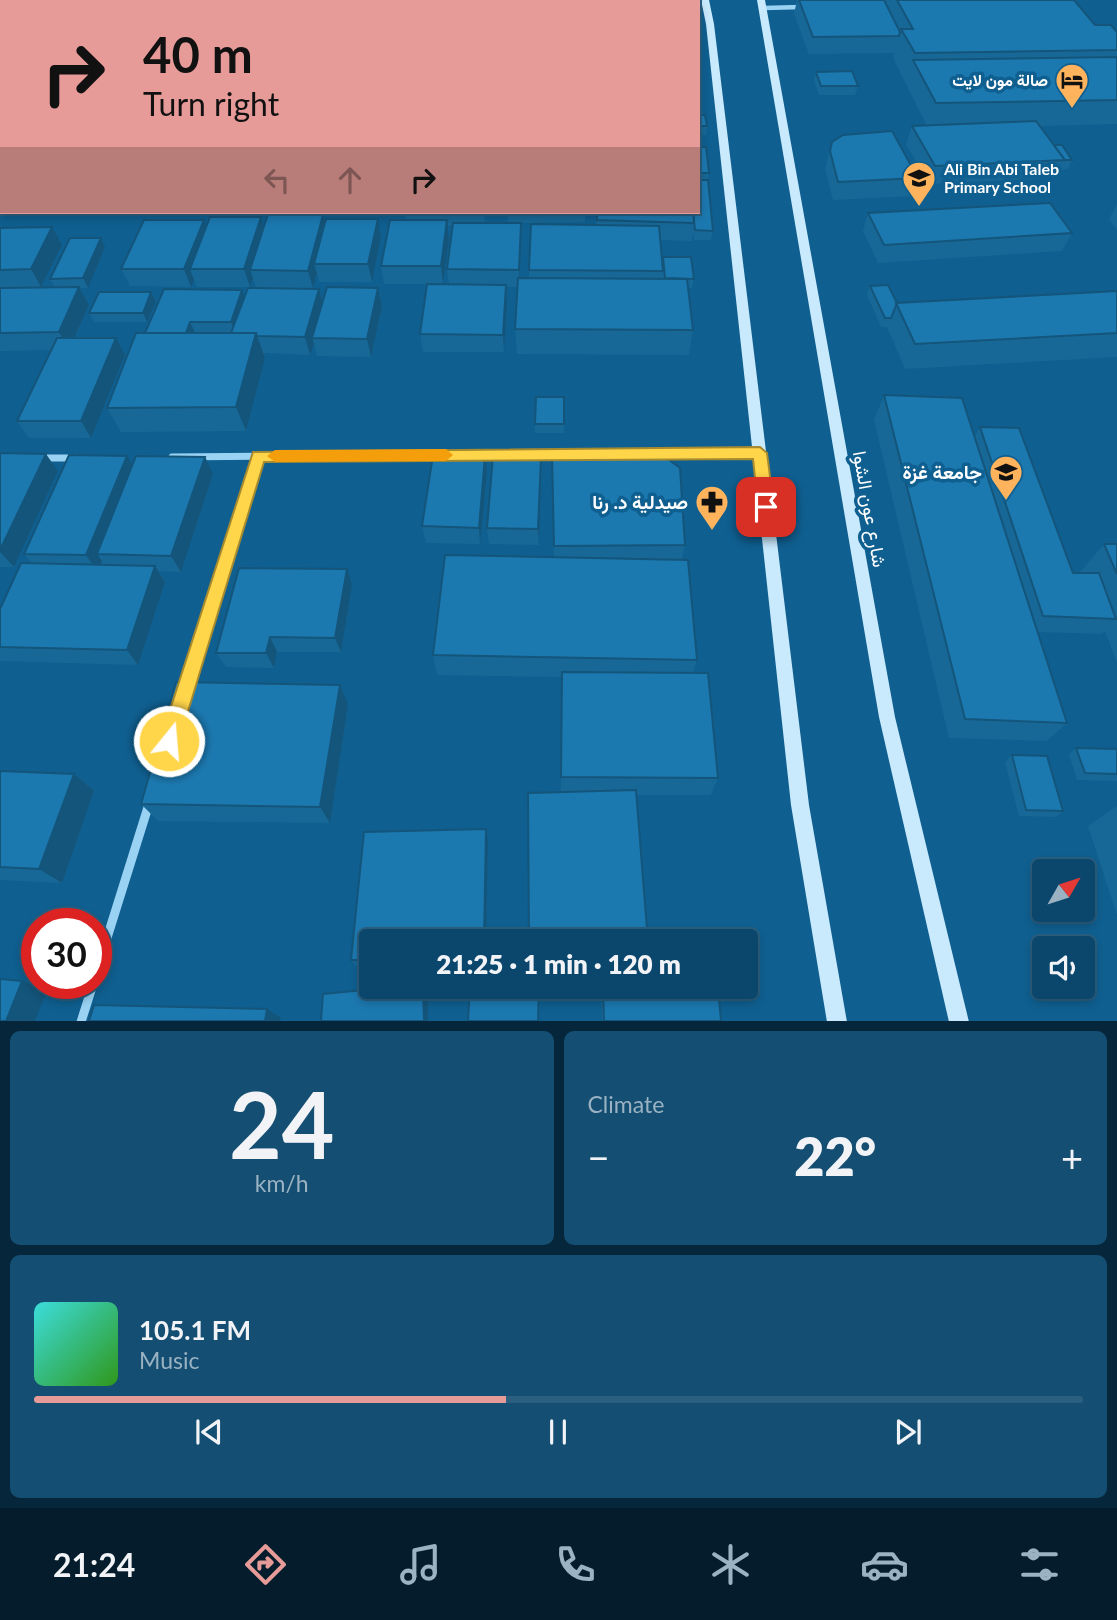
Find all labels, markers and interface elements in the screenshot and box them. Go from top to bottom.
text: 40 m [143,25,253,83]
icon: right [28,28,119,119]
hotel icon: صالة مون لايت [1053,61,1091,110]
place label: صالة مون لايت [952,70,1048,91]
text: Turn right [143,84,279,123]
school or university icon: Ali Bin Abi Taleb Primary School [900,159,938,208]
place label: Ali Bin Abi Taleb Primary School [943,159,1059,196]
icon: left [258,161,296,199]
icon: ahead [331,161,369,199]
icon: right [404,161,442,199]
street label: شارع عون الشوا [847,449,892,569]
school or university icon: جامعة غزة [987,453,1025,502]
place label: جامعة غزة [903,460,982,485]
pin [736,477,796,537]
pharmacy icon: صيدلية د. رنا [693,483,731,532]
icon: arrive [747,488,785,526]
place label: صيدلية د. رنا [592,490,688,515]
position arrow [132,704,206,778]
north arrow [1032,859,1096,922]
map controls [1032,859,1095,999]
speed limit sign: 30 [21,908,112,999]
button: sound [1032,936,1095,999]
text: 21:25 · 1 min · 120 m [436,948,681,980]
text: 24 [229,1069,335,1178]
text: Climate [588,1090,664,1118]
text: 22° [794,1125,876,1187]
text: − [588,1134,610,1180]
text: + [1061,1134,1083,1180]
text: km/h [255,1169,309,1197]
text: 105.1 FM [139,1314,251,1346]
text: Music [139,1346,199,1374]
icon: previous [190,1413,228,1451]
icon: pause [539,1413,577,1451]
icon: next [889,1413,927,1451]
icon: directions [241,1540,290,1589]
icon: music [396,1540,445,1589]
icon: phone [551,1540,600,1589]
icon: climate [706,1540,755,1589]
icon: car [860,1540,909,1589]
icon: filters [1015,1540,1064,1589]
text: 21:24 [53,1545,135,1584]

